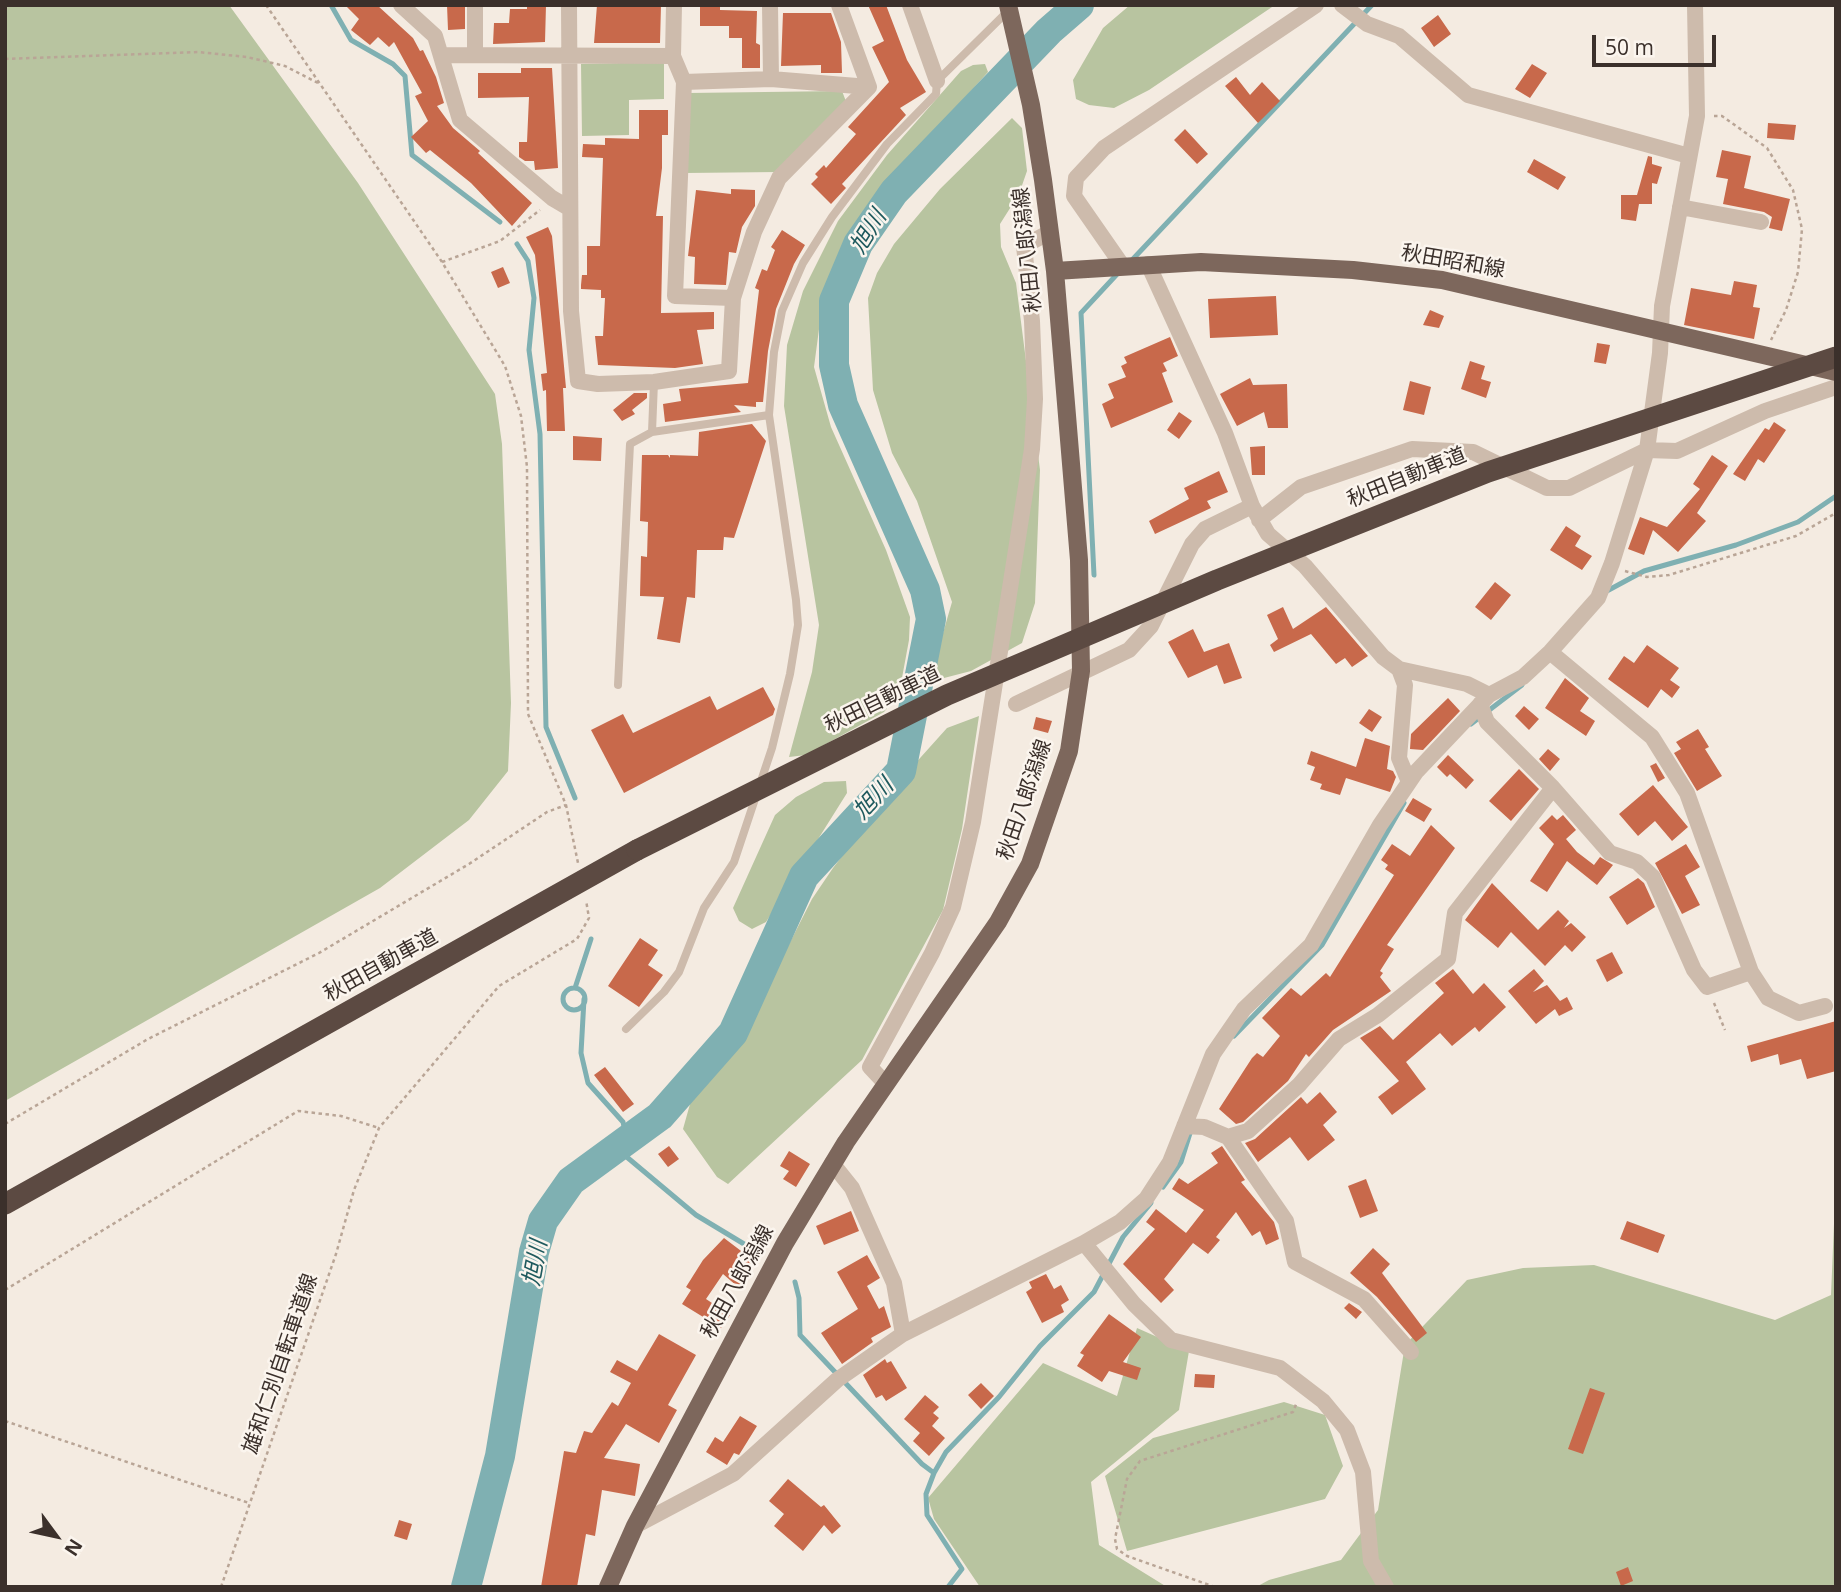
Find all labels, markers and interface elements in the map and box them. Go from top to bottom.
scale bar [1596,21,1720,65]
text: 50 m [1605,33,1654,61]
street label: 秋田八郎潟線 [1009,186,1047,314]
water label: 旭川 [845,205,893,259]
street label: 秋田昭和線 [1399,240,1507,284]
street label: 秋田自動車道 [1344,443,1470,513]
street label: 秋田自動車道 [821,661,945,739]
street label: 秋田八郎潟線 [993,736,1057,864]
water label: 旭川 [848,773,900,825]
street label: 秋田自動車道 [320,924,442,1008]
street label: 秋田八郎潟線 [696,1221,780,1343]
water label: 旭川 [518,1238,554,1288]
street label: 雄和仁別自転車道線 [238,1271,324,1457]
north arrow [21,1501,91,1571]
text: N [59,1534,89,1561]

